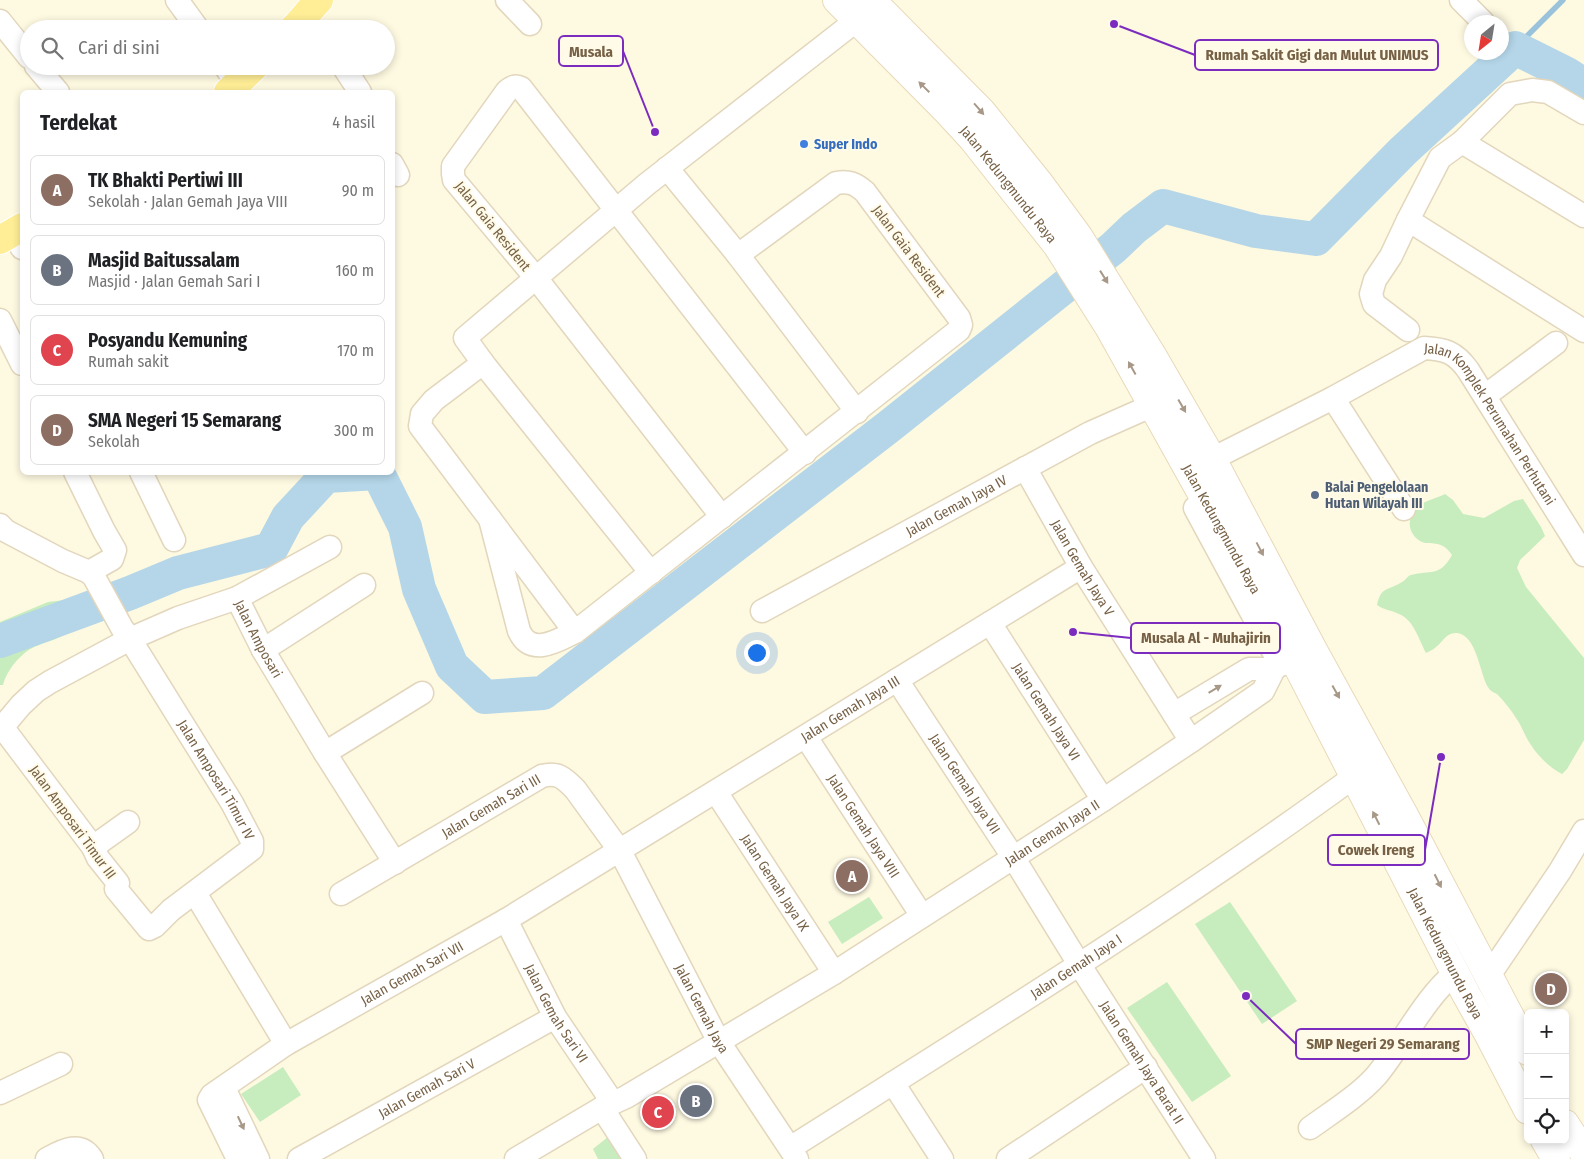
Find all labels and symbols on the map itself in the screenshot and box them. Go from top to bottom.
north arrow [1464,15,1509,60]
callout: Musala [559,36,623,66]
callout: Rumah Sakit Gigi dan Mulut UNIMUS [1195,40,1438,70]
text: Musala [569,43,613,61]
text: Rumah Sakit Gigi dan Mulut UNIMUS [1205,46,1429,64]
one-way arrow [918,81,930,93]
one-way arrow [974,103,985,116]
street label: Jalan Kedungmundu Raya [956,122,1060,247]
place label: Super Indo [814,136,878,153]
marker: Super Indo [798,138,810,150]
street label: Jalan Gaia Resident [451,178,534,275]
street label: Jalan Gaia Resident [869,202,949,301]
one-way arrow [1099,271,1108,284]
street label: Jalan Komplek Perumahan Perhutani [1424,340,1559,508]
one-way arrow [1127,361,1136,374]
one-way arrow [1177,400,1186,413]
street label: Jalan Kedungmundu Raya [1178,462,1264,597]
street label: Jalan Gemah Jaya IV [903,471,1011,540]
place label: Balai Pengelolaan Hutan Wilayah III [1325,479,1428,512]
marker: Balai Pengelolaan Hutan Wilayah III [1309,489,1321,501]
street label: Jalan Gemah Jaya V [1047,517,1118,620]
one-way arrow [1256,542,1264,556]
street label: Jalan Amposari [230,597,286,681]
callout: Musala Al - Muhajirin [1131,623,1280,653]
text: Musala Al - Muhajirin [1141,629,1271,647]
your location [744,640,770,666]
street label: Jalan Gemah Jaya VI [1009,660,1084,764]
street label: Jalan Gemah Jaya III [798,672,903,746]
one-way arrow [1209,685,1222,694]
one-way arrow [1332,685,1341,699]
street label: Jalan Amposari Timur IV [174,717,258,843]
street label: Jalan Gemah Jaya VII [926,731,1004,837]
street label: Jalan Amposari Timur III [26,762,120,882]
street label: Jalan Gemah Sari III [439,771,544,842]
street label: Jalan Gemah Jaya VIII [823,771,903,881]
street label: Jalan Gemah Jaya II [1002,796,1103,870]
one-way arrow [1372,811,1380,825]
street label: Jalan Gemah Jaya IX [737,831,812,935]
callout: Cowek Ireng [1328,835,1425,865]
text: Cowek Ireng [1338,841,1415,859]
pin: A [836,857,868,895]
one-way arrow [1434,874,1442,889]
street label: Jalan Kedungmundu Raya [1404,885,1486,1022]
street label: Jalan Gemah Jaya I [1028,931,1125,1003]
street label: Jalan Gemah Sari VII [358,938,466,1009]
street label: Jalan Gemah Sari VI [521,961,591,1066]
street label: Jalan Gemah Jaya [671,961,732,1057]
pin: D [1535,970,1567,1008]
street label: Jalan Gemah Jaya Barat II [1096,998,1187,1127]
callout: SMP Negeri 29 Semarang [1296,1029,1469,1059]
text: SMP Negeri 29 Semarang [1306,1035,1460,1053]
street label: Jalan Gemah Sari V [376,1055,479,1122]
pin: B [680,1082,712,1120]
pin: C [642,1093,674,1131]
one-way arrow [238,1116,246,1130]

